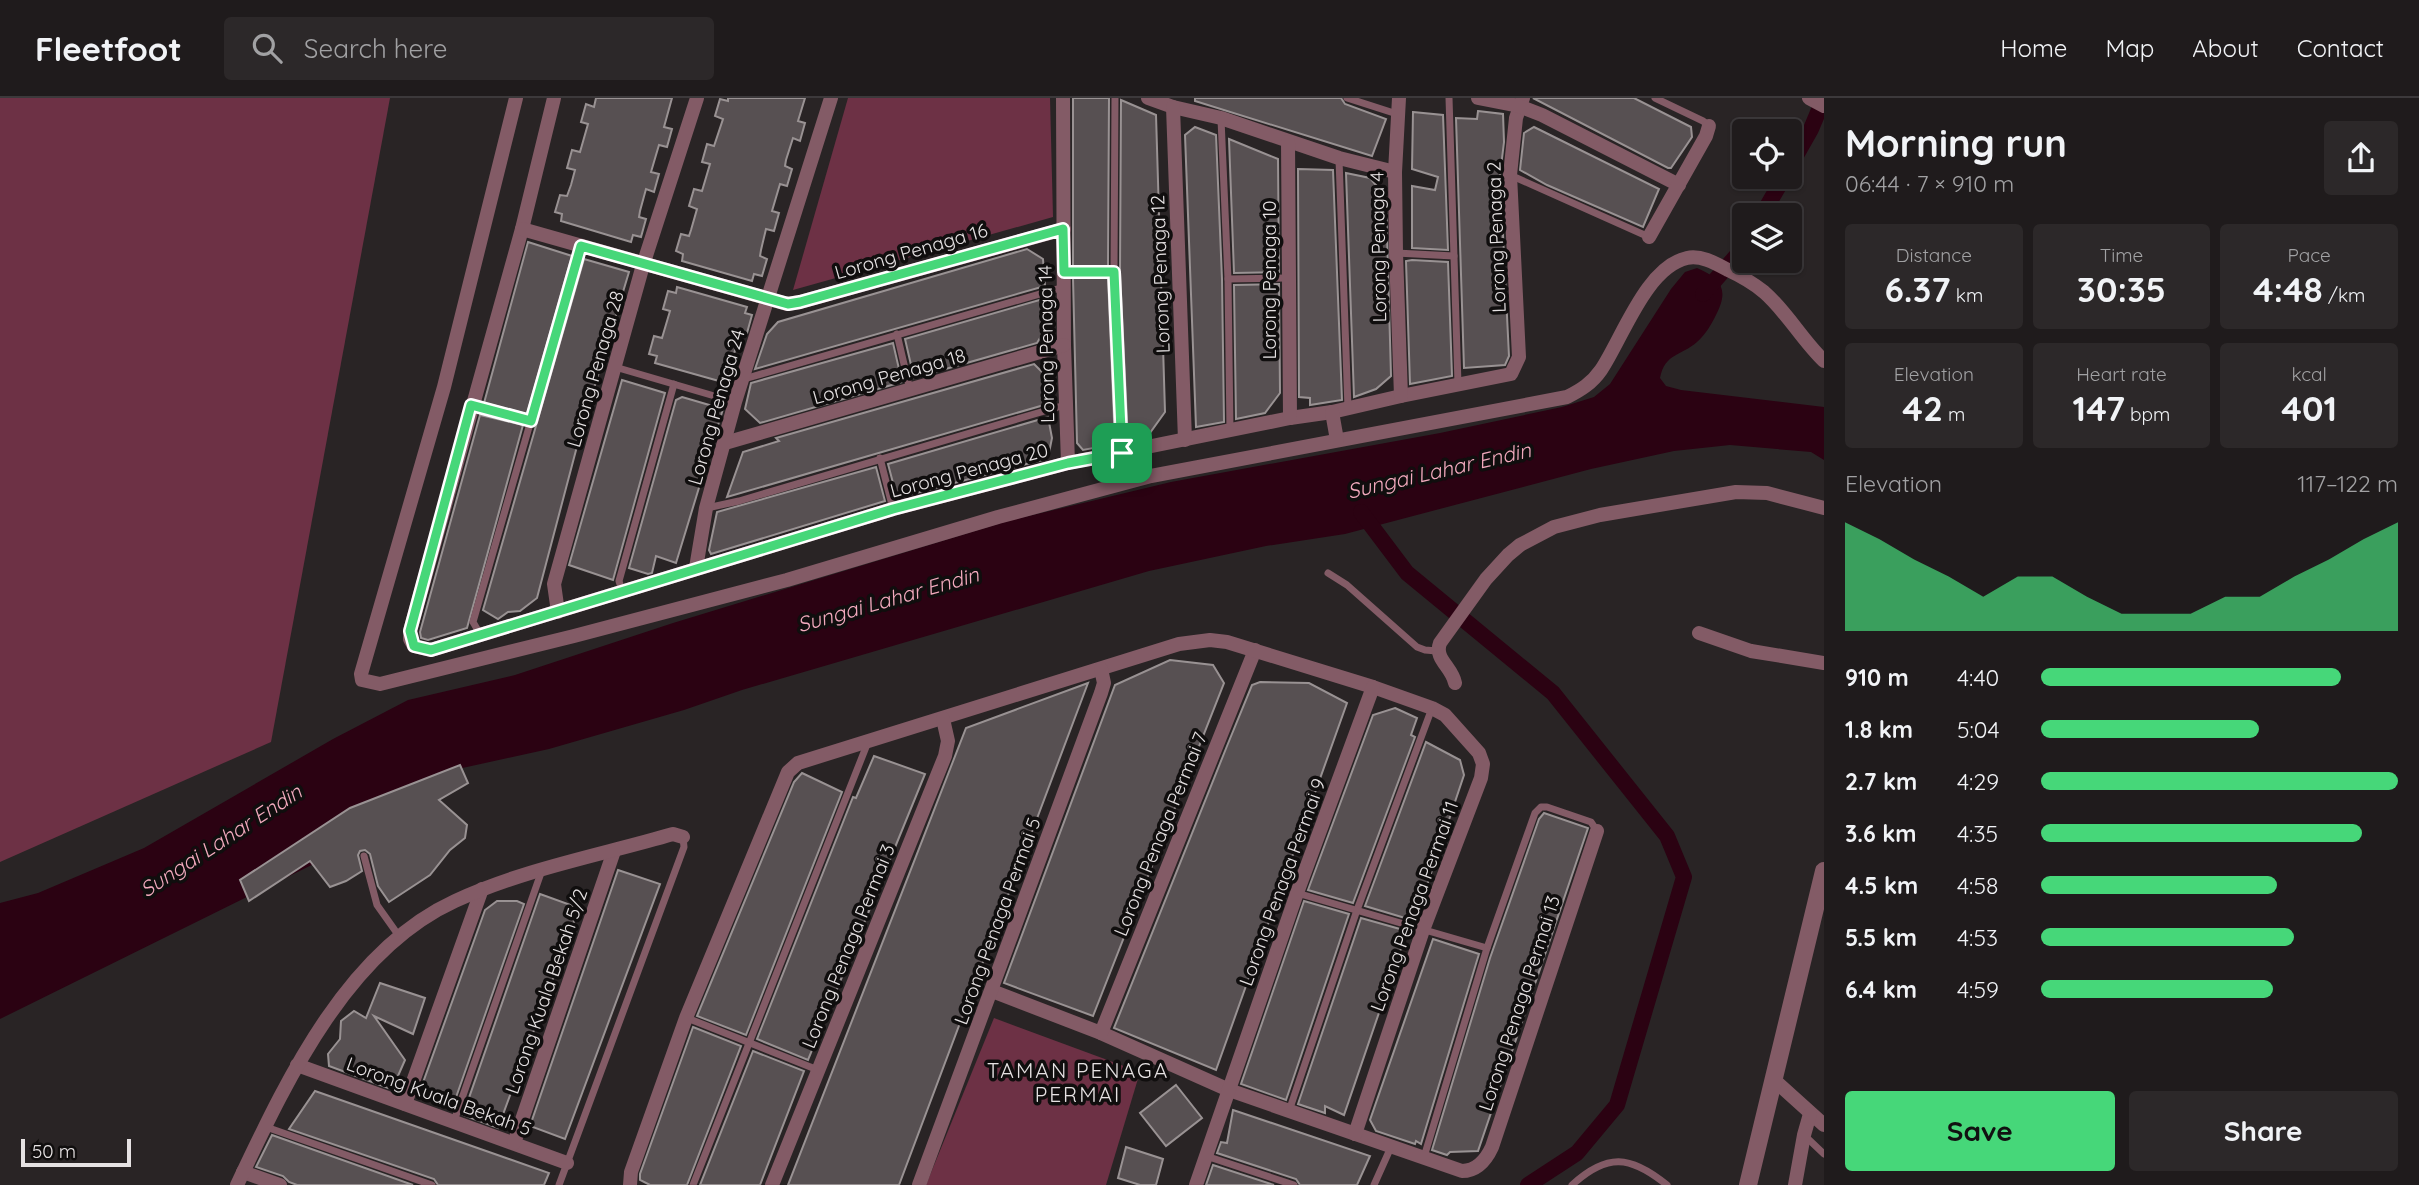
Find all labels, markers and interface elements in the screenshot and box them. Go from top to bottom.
search box [224,17,714,80]
text: Fleetfoot [35,28,182,69]
icon: search [248,29,286,67]
text: Search here [304,32,447,65]
text: Home [2000,33,2067,63]
text: Map [2105,33,2154,63]
text: About [2192,33,2259,63]
text: Contact [2297,33,2384,63]
map controls [1732,119,1802,273]
button: locate [1732,119,1802,189]
text: Morning run [1845,119,2067,167]
button: share [2324,121,2398,195]
street label: Lorong Penaga 2 [1481,161,1511,313]
text: 06:44 · 7 × 910 m [1845,169,2014,198]
street label: Lorong Penaga 4 [1365,171,1391,323]
street label: Lorong Penaga 12 [1145,194,1175,354]
street label: Lorong Penaga 10 [1257,200,1281,360]
button: layers [1732,203,1802,273]
street label: Lorong Penaga 16 [832,218,990,284]
text: Distance [1896,243,1972,267]
text: Time [2100,243,2143,267]
text: Pace [2288,243,2331,267]
street label: Lorong Penaga 14 [1033,265,1059,423]
text: 6.37 [1884,267,1951,311]
text: 30:35 [2077,267,2166,311]
text: 4:48 [2253,267,2323,311]
text: km [1951,283,1983,307]
text: /km [2323,283,2365,307]
street label: Lorong Penaga 28 [561,288,629,450]
street label: Lorong Penaga 24 [682,326,750,488]
street label: Lorong Penaga 18 [810,343,968,409]
text: Elevation [1894,362,1974,386]
text: Heart rate [2076,362,2167,386]
text: kcal [2291,362,2327,386]
text: 42 [1902,386,1943,430]
text: 147 [2073,386,2125,430]
text: 401 [2281,386,2337,430]
text: m [1943,402,1965,426]
text: bpm [2125,402,2170,426]
pin [1092,423,1152,483]
icon: arrive [1103,434,1141,472]
water label: Sungai Lahar Endin [1344,436,1534,504]
street label: Lorong Penaga 20 [887,437,1051,503]
text: Elevation [1845,469,1942,498]
text: 117–122 m [2297,469,2398,498]
water label: Sungai Lahar Endin [794,560,982,637]
text: 910 m [1845,663,1909,692]
text: 4:40 [1957,663,1999,692]
text: 1.8 km [1845,715,1913,744]
text: 5:04 [1957,715,2000,744]
street label: Lorong Penaga Permai 7 [1108,728,1212,939]
text: 2.7 km [1845,767,1917,796]
text: 4:29 [1957,767,1999,796]
street label: Lorong Penaga Permai 9 [1233,775,1331,989]
water label: Sungai Lahar Endin [135,778,307,902]
street label: Lorong Penaga Permai 11 [1365,798,1463,1014]
street label: Lorong Penaga Permai 5 [948,814,1046,1028]
text: 3.6 km [1845,819,1917,848]
text: 4:35 [1957,819,1998,848]
street label: Lorong Penaga Permai 3 [796,840,900,1052]
text: 4.5 km [1845,871,1918,900]
text: 4:58 [1957,871,1998,900]
street label: Lorong Kuala Bekah 5/2 [500,885,592,1097]
street label: Lorong Penaga Permai 13 [1473,892,1565,1114]
text: 5.5 km [1845,923,1917,952]
text: 4:53 [1957,923,1998,952]
text: 6.4 km [1845,975,1917,1004]
text: 4:59 [1957,975,1999,1004]
street label: Lorong Kuala Bekah 5 [343,1051,535,1141]
district label: TAMAN PENAGA PERMAI [987,1057,1169,1107]
button: Save [1845,1091,2115,1171]
button: Share [2129,1091,2398,1171]
scale bar [21,1136,131,1168]
text: 50 m [32,1139,76,1163]

